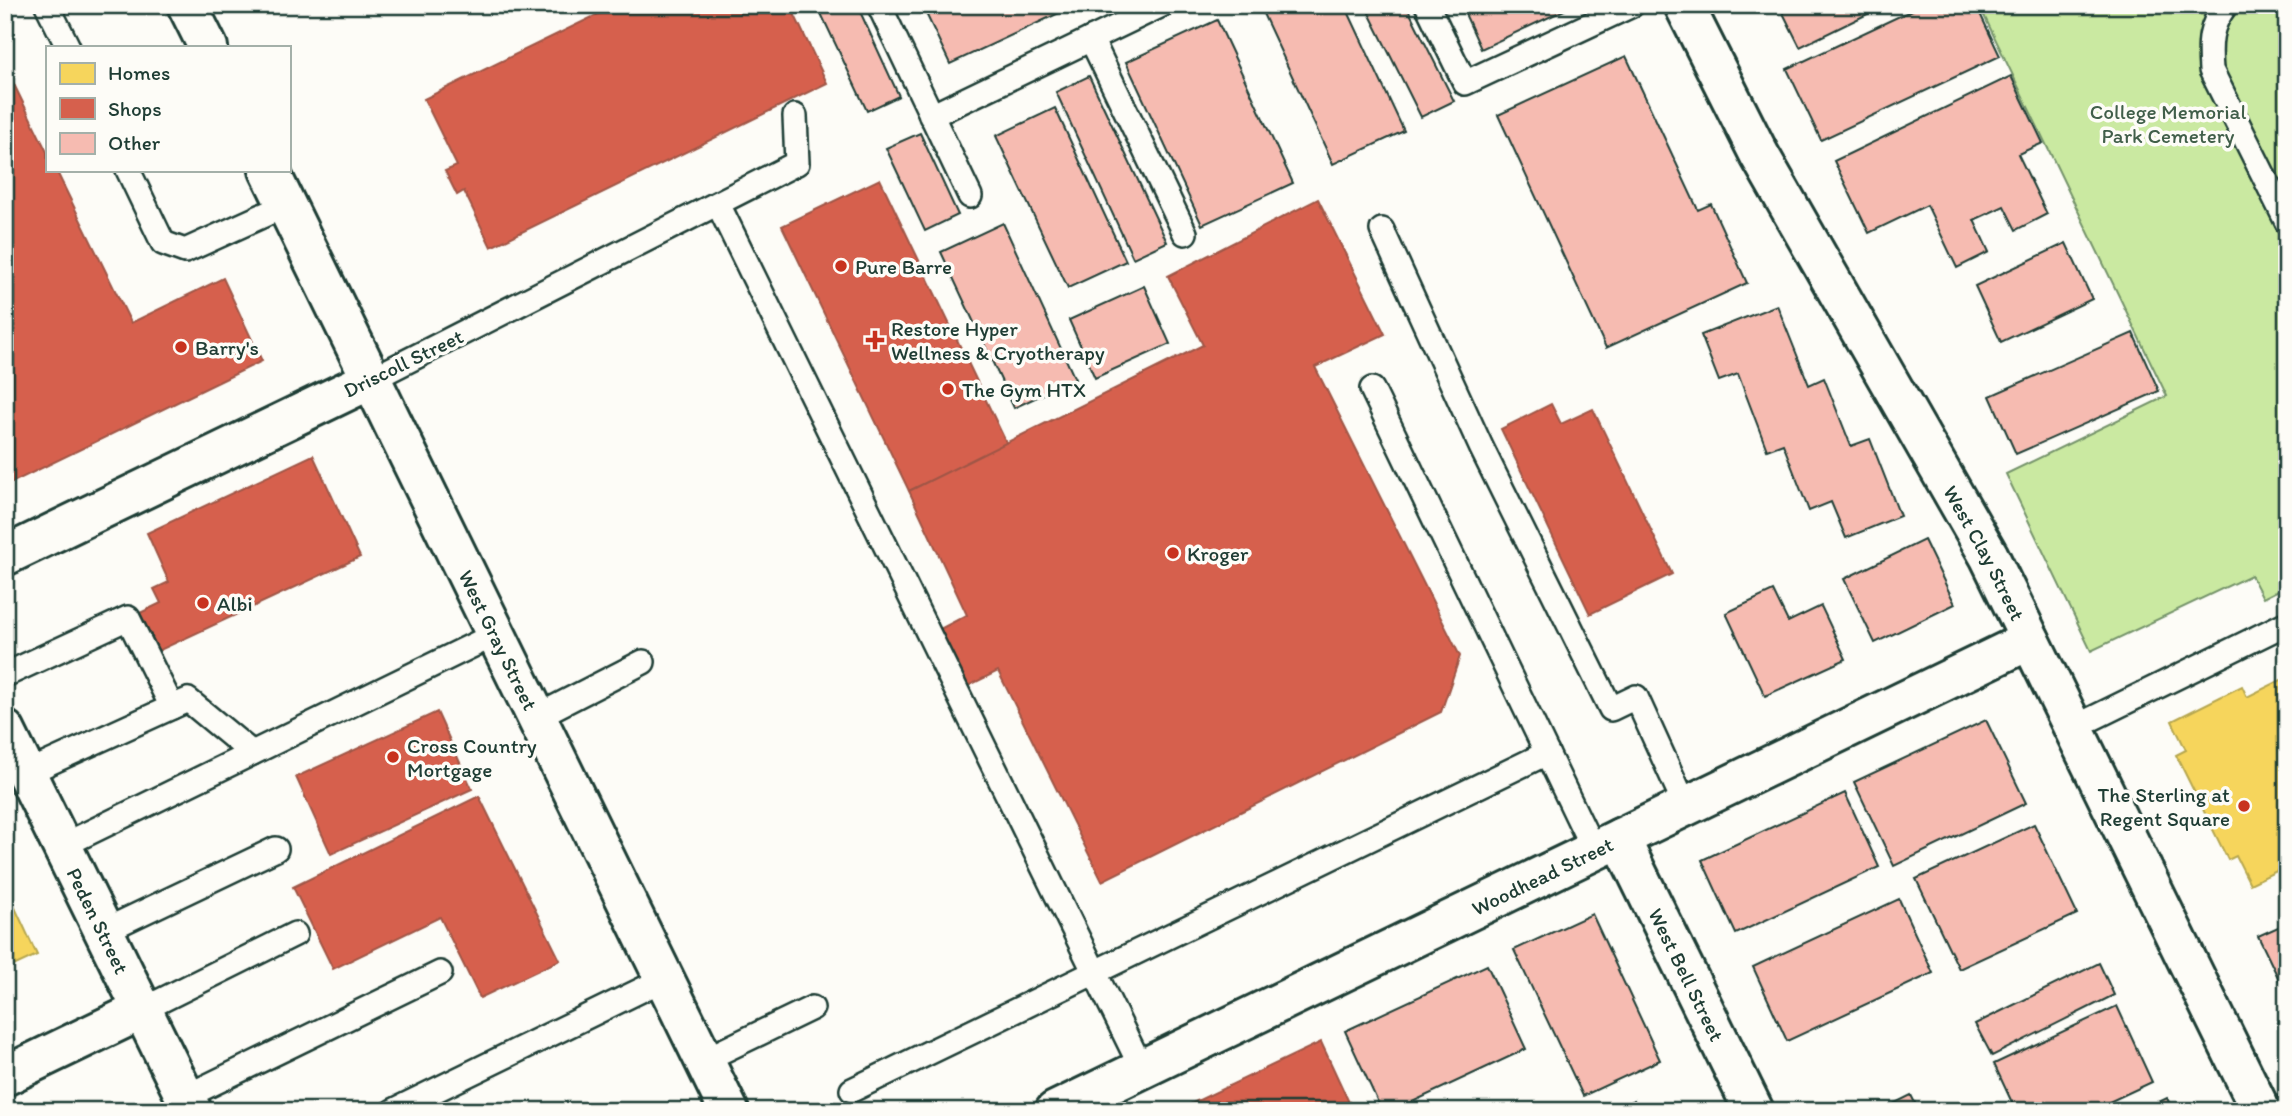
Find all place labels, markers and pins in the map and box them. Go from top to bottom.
place label: Pure Barre [855,254,952,279]
marker: Pure Barre [833,258,849,274]
place label: Restore Hyper Wellness & Cryotherapy [891,316,1105,365]
marker: Restore Hyper Wellness & Cryotherapy [865,330,885,350]
place label: Barry's [195,335,259,360]
marker: Barry's [173,339,189,355]
place label: The Gym HTX [962,377,1086,402]
marker: The Gym HTX [940,381,956,397]
place label: Kroger [1187,541,1249,566]
marker: Kroger [1165,545,1181,561]
place label: Albi [217,591,253,616]
marker: Albi [195,595,211,611]
place label: Cross Country Mortgage [407,733,537,782]
marker: Cross Country Mortgage [385,749,401,765]
place label: The Sterling at Regent Square [2098,782,2230,831]
marker: The Sterling at Regent Square [2236,798,2252,814]

